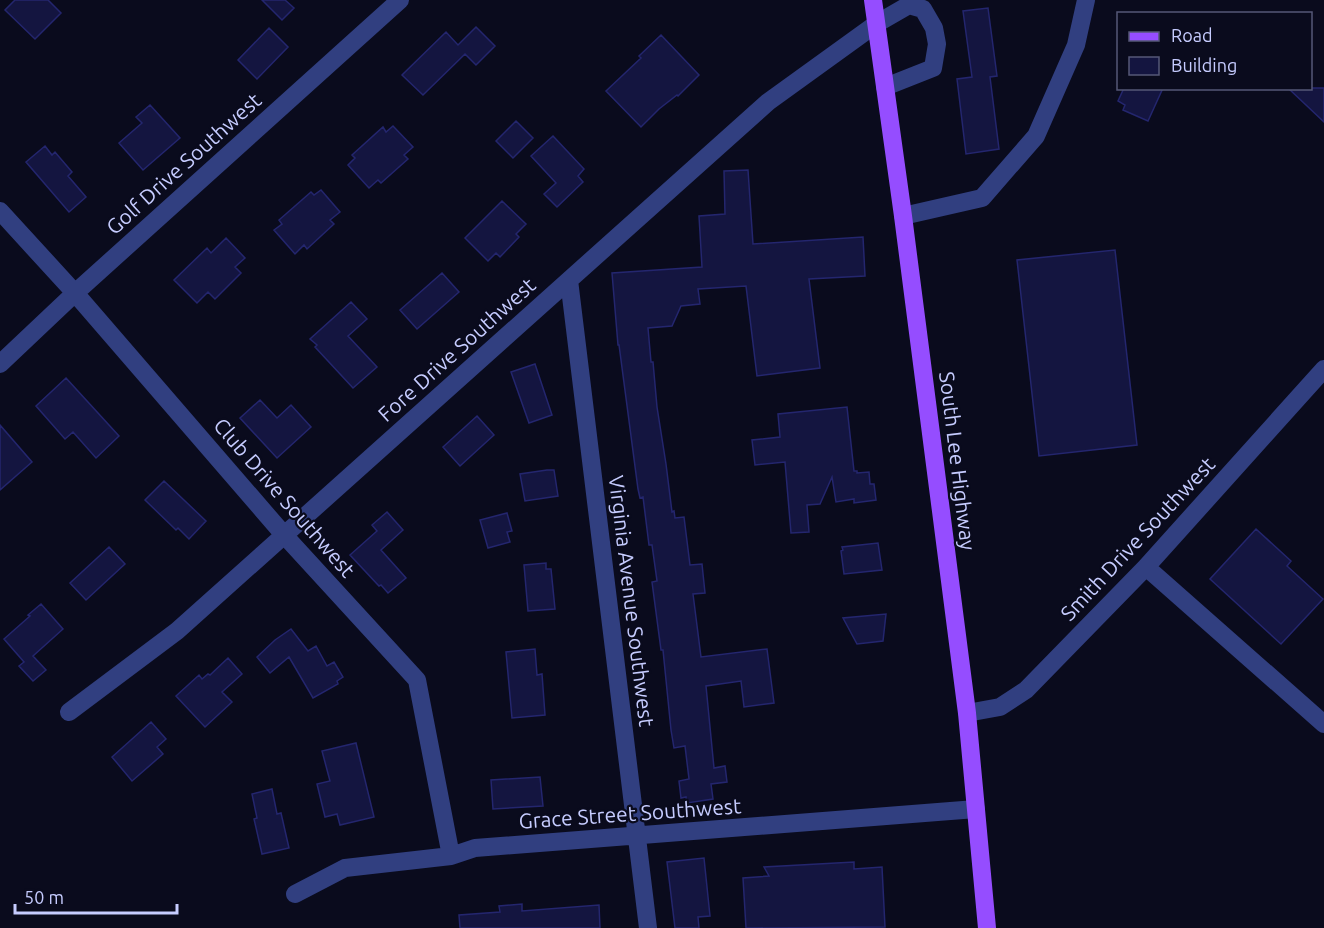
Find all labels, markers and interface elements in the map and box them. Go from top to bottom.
legend [1117,12,1312,90]
text: Road [1171,25,1213,45]
text: Building [1171,55,1237,75]
street label: Golf Drive Southwest [101,88,266,239]
street label: Fore Drive Southwest [373,272,540,426]
street label: South Lee Highway [935,370,981,552]
street label: Club Drive Southwest [209,413,360,582]
street label: Smith Drive Southwest [1055,452,1219,625]
street label: Virginia Avenue Southwest [605,474,659,728]
street label: Grace Street Southwest [518,793,742,833]
scale bar [15,877,177,915]
text: 50 m [24,887,64,907]

